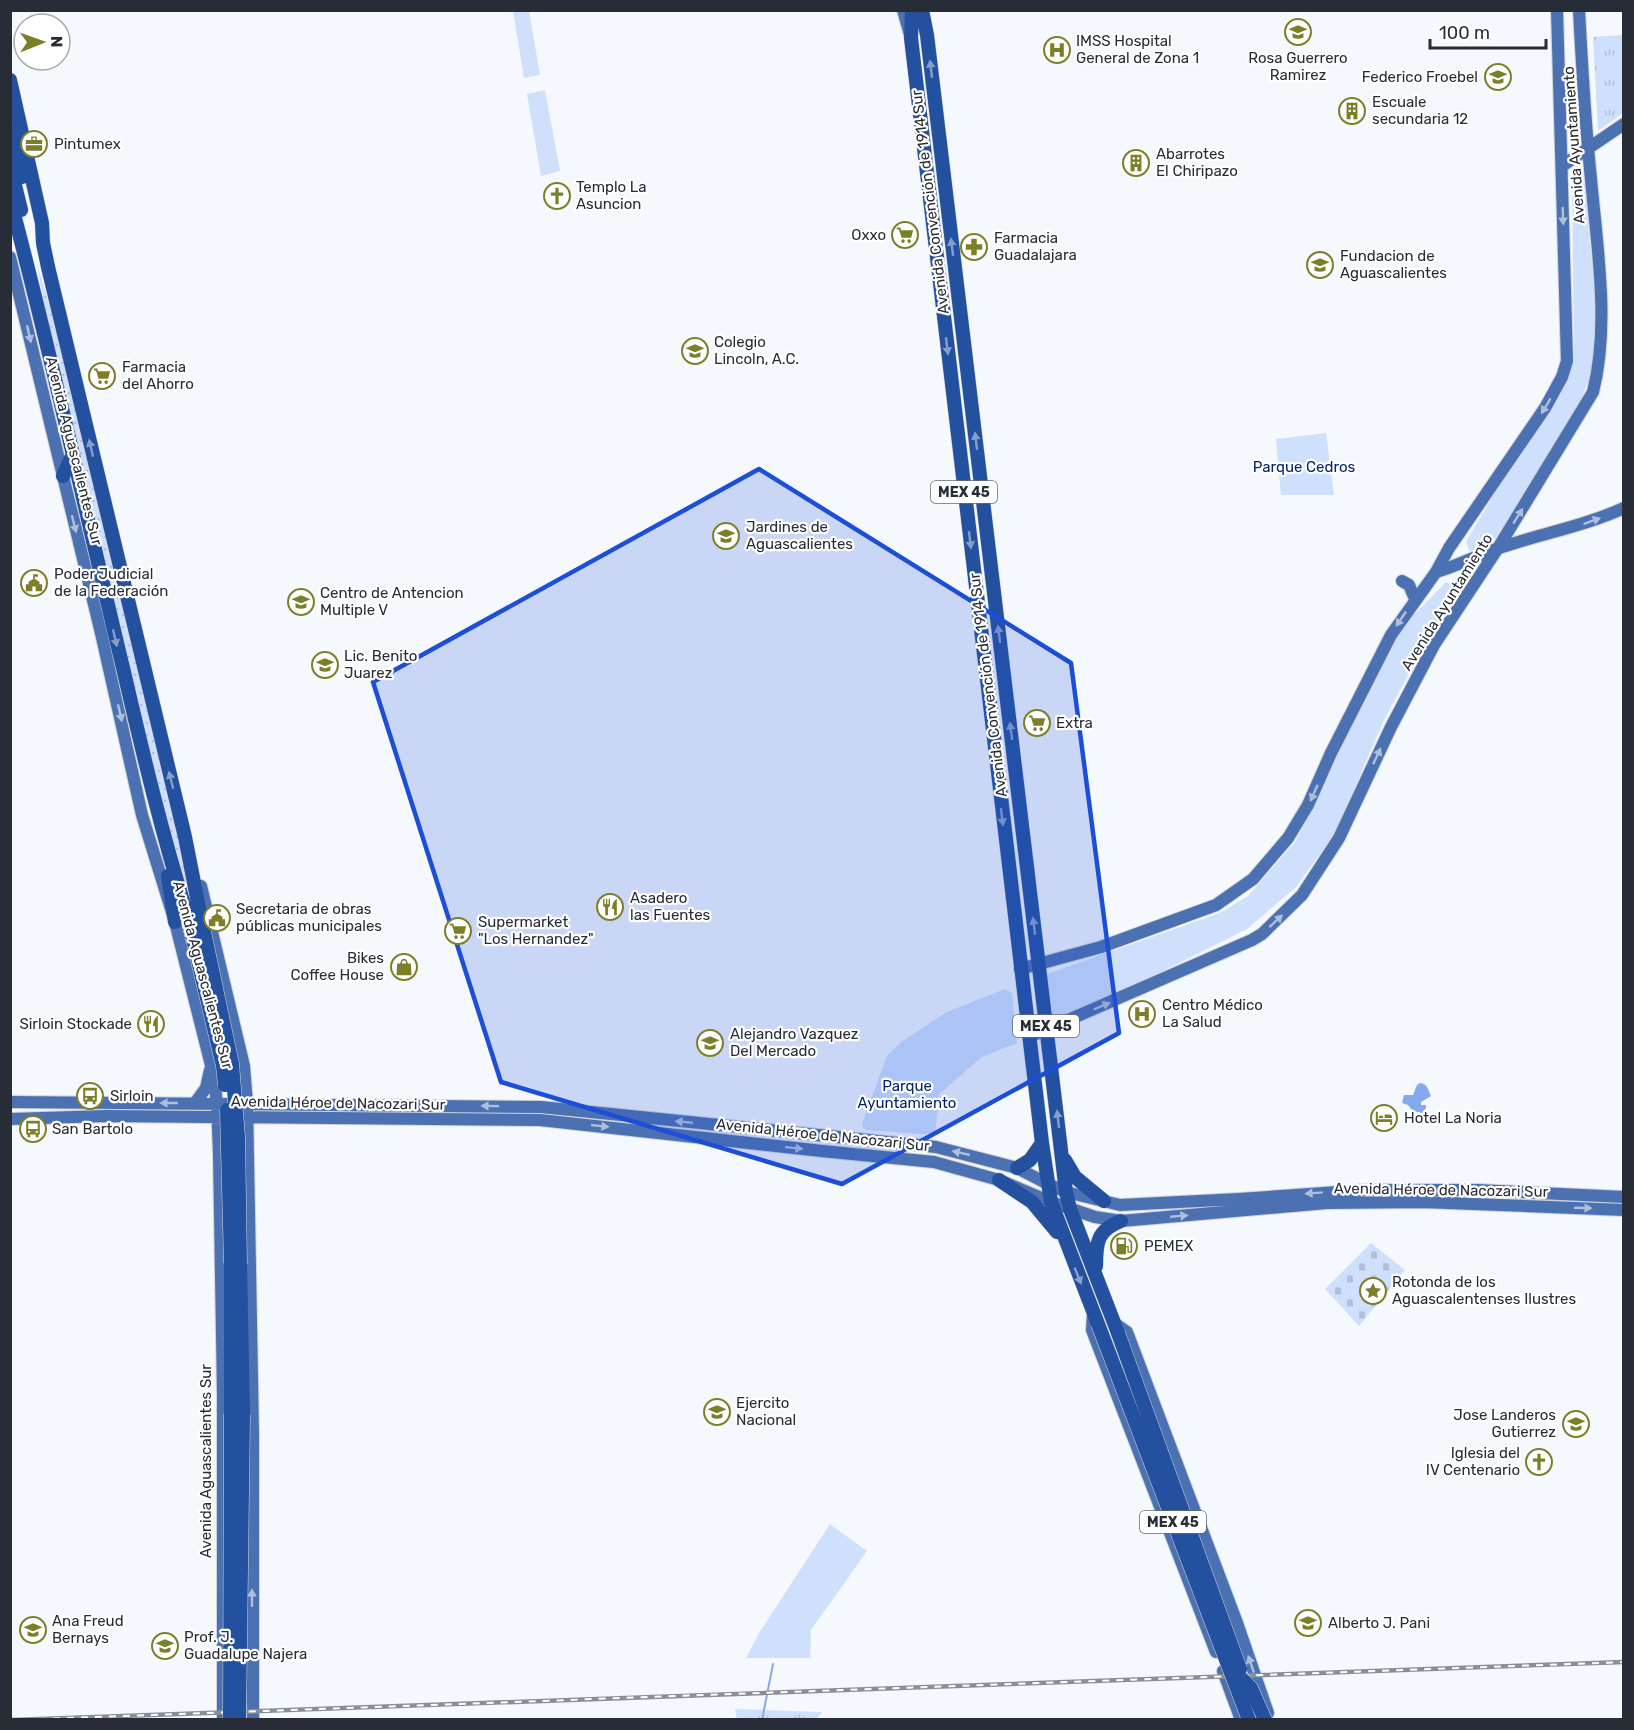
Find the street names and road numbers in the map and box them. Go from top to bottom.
street label: Avenida Ayuntamiento [1560,66,1588,224]
street label: Avenida Convención de 1914 Sur [907,89,953,315]
street label: Avenida Aguascalientes Sur [42,355,106,548]
road number: MEX 45 [931,481,997,503]
street label: Avenida Ayuntamiento [1397,530,1497,674]
street label: Avenida Convención de 1914 Sur [965,572,1011,798]
street label: Avenida Aguascalientes Sur [169,879,237,1071]
road number: MEX 45 [1013,1015,1079,1037]
street label: Avenida Héroe de Nacozari Sur [231,1092,446,1114]
street label: Avenida Héroe de Nacozari Sur [715,1115,931,1155]
street label: Avenida Héroe de Nacozari Sur [1334,1179,1549,1201]
street label: Avenida Aguascalientes Sur [197,1364,215,1558]
road number: MEX 45 [1140,1511,1206,1533]

